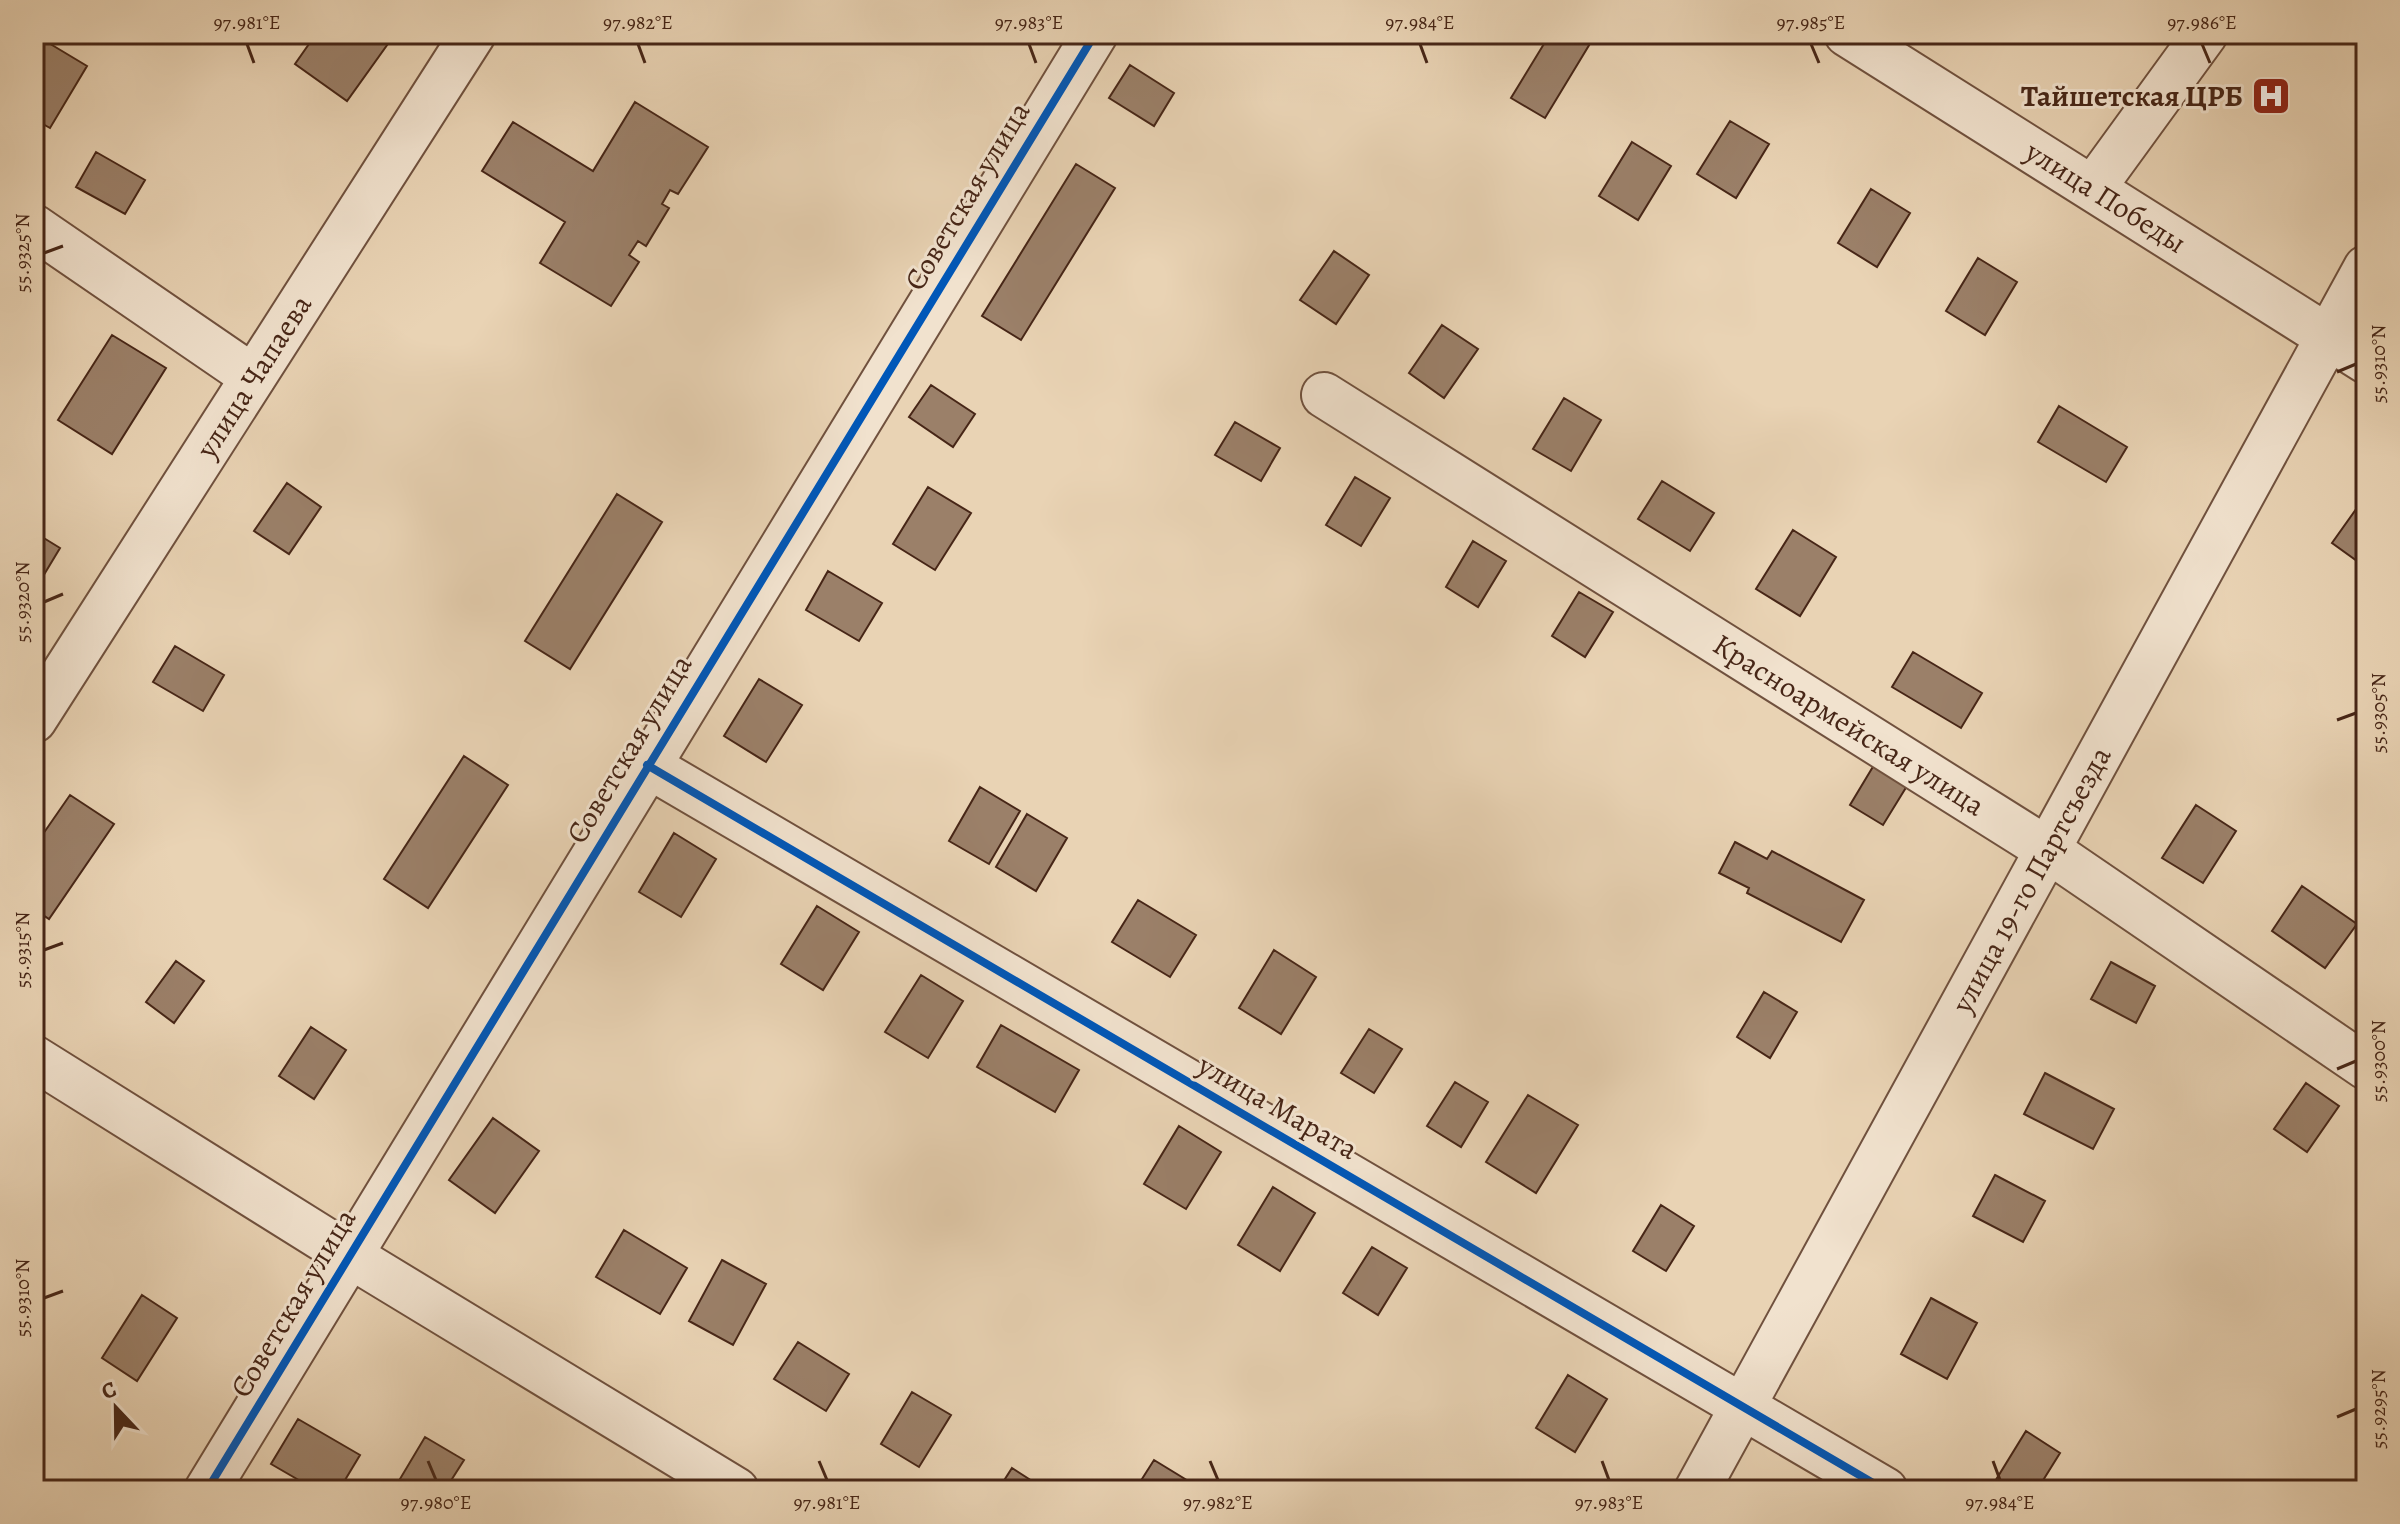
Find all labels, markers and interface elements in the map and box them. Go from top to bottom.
text: 97.981°E [213,9,281,36]
text: 97.982°E [603,9,673,36]
text: 97.983°E [995,9,1063,36]
text: 97.984°E [1385,9,1455,36]
text: 97.985°E [1777,9,1845,36]
text: 97.986°E [2167,9,2237,36]
hospital icon: Тайшетская ЦРБ [2250,75,2292,117]
place label: Тайшетская ЦРБ [2021,76,2243,116]
street label: Советская улица [895,94,1039,298]
street label: улица Победы [2017,131,2194,263]
text: 55.9325°N [9,213,36,293]
street label: улица Чапаева [186,287,321,466]
text: 55.9310°N [2365,325,2392,403]
text: 55.9320°N [9,561,36,643]
street label: Красноармейская улица [1705,624,1993,825]
street label: Советская улица [557,647,701,851]
text: 55.9305°N [2365,673,2392,753]
street label: улица 19-го Партсъезда [1942,739,2120,1021]
text: 55.9315°N [9,912,36,988]
text: 55.9300°N [2365,1020,2392,1102]
street label: улица Марата [1190,1045,1365,1169]
street label: Советская улица [221,1201,365,1405]
text: 55.9310°N [9,1259,36,1337]
north arrow [76,1368,156,1448]
text: 55.9295°N [2365,1369,2392,1449]
text: С [97,1374,121,1407]
text: 97.980°E [401,1489,471,1516]
text: 97.981°E [793,1489,861,1516]
text: 97.982°E [1183,1489,1253,1516]
text: 97.983°E [1575,1489,1643,1516]
text: 97.984°E [1965,1489,2035,1516]

